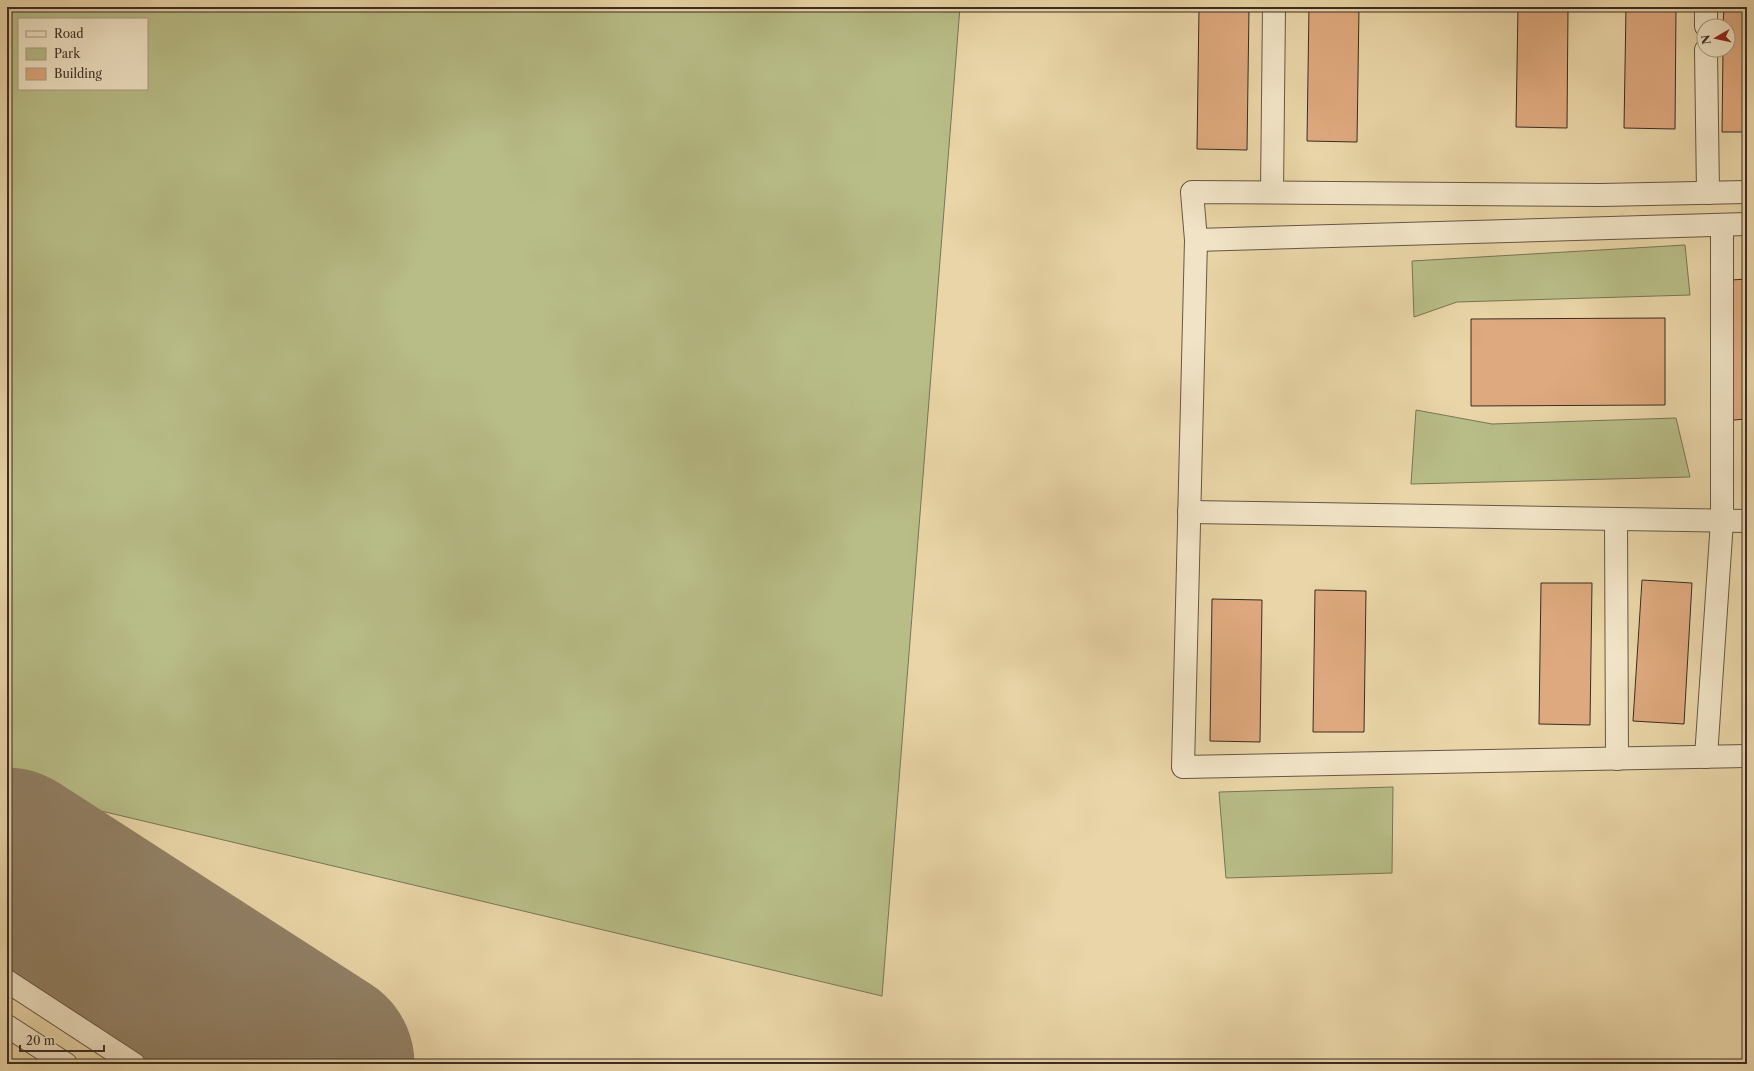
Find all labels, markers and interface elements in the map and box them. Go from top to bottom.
legend [18,18,148,90]
north arrow [1696,18,1736,58]
text: Road [54,26,84,41]
text: N [1698,33,1714,45]
text: Park [54,46,81,61]
text: Building [54,66,102,81]
scale bar [20,1027,104,1053]
text: 20 m [26,1033,55,1048]

